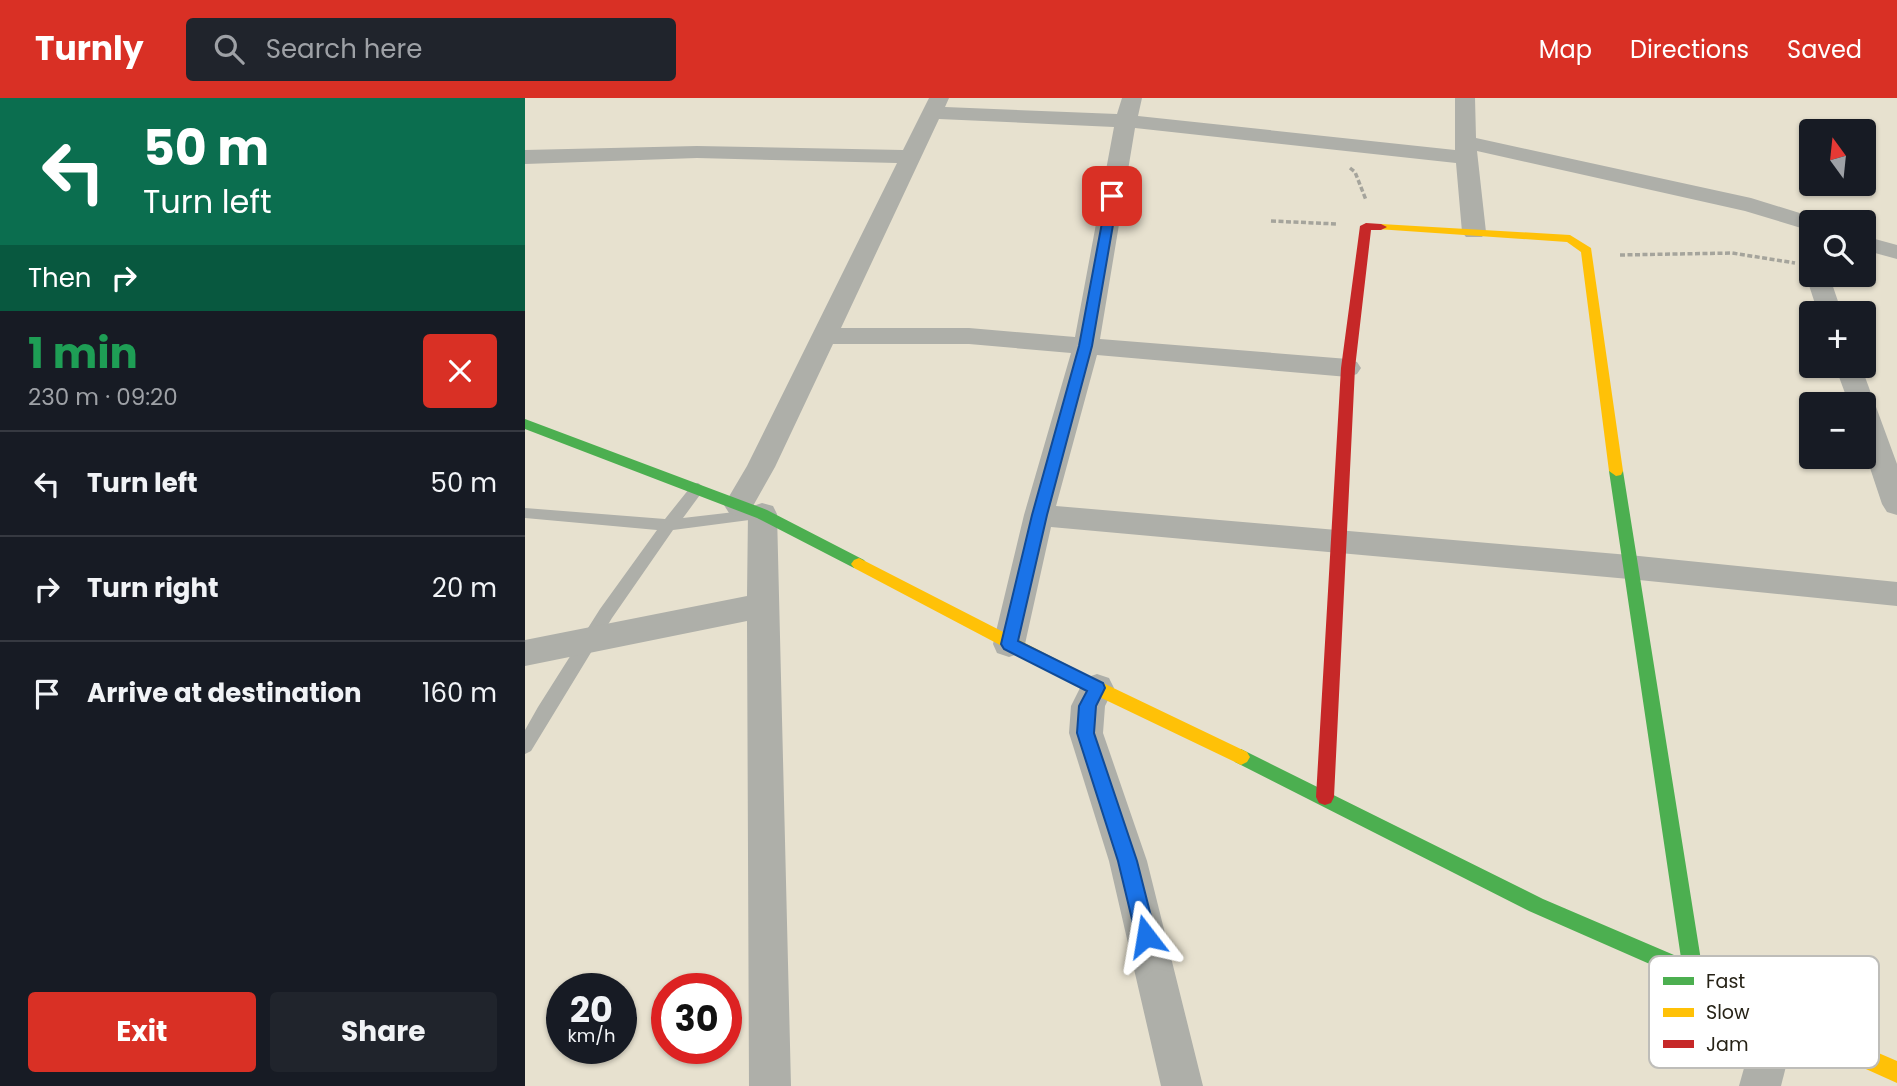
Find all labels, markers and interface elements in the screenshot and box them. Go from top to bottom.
search box [186,18,676,81]
text: Turnly [35,25,144,72]
icon: search [210,30,248,68]
text: Search here [266,31,422,67]
text: Map [1539,33,1592,66]
text: Directions [1630,33,1749,66]
text: Saved [1787,33,1862,66]
text: 50 m [143,114,269,182]
north arrow [1799,119,1876,196]
map controls [1799,119,1876,469]
icon: left [28,126,119,217]
pin [1082,166,1142,226]
icon: arrive [1093,177,1131,215]
text: Turn left [143,179,272,224]
button: search [1799,210,1876,287]
icon: right [105,259,143,297]
text: Then [28,260,91,296]
button: + [1799,301,1876,378]
text: 1 min [28,324,138,383]
button: close [423,334,497,408]
text: 230 m · 09:20 [28,381,178,413]
button: − [1799,392,1876,469]
icon: left [28,465,66,503]
text: Turn left [87,465,198,501]
text: 50 m [431,465,497,501]
icon: right [28,570,66,608]
text: Turn right [87,570,219,606]
text: 20 m [432,570,497,606]
icon: arrive [28,675,66,713]
text: Arrive at destination [87,675,362,711]
text: 160 m [422,675,497,711]
position arrow [1109,899,1183,973]
legend [1649,956,1879,1068]
text: Fast [1706,968,1745,995]
speed limit sign: 30 [651,973,742,1064]
text: 20 [570,985,613,1034]
button: Exit [28,992,256,1072]
button: Share [270,992,497,1072]
text: Slow [1706,999,1750,1026]
text: km/h [568,1023,615,1048]
text: Jam [1706,1031,1748,1058]

